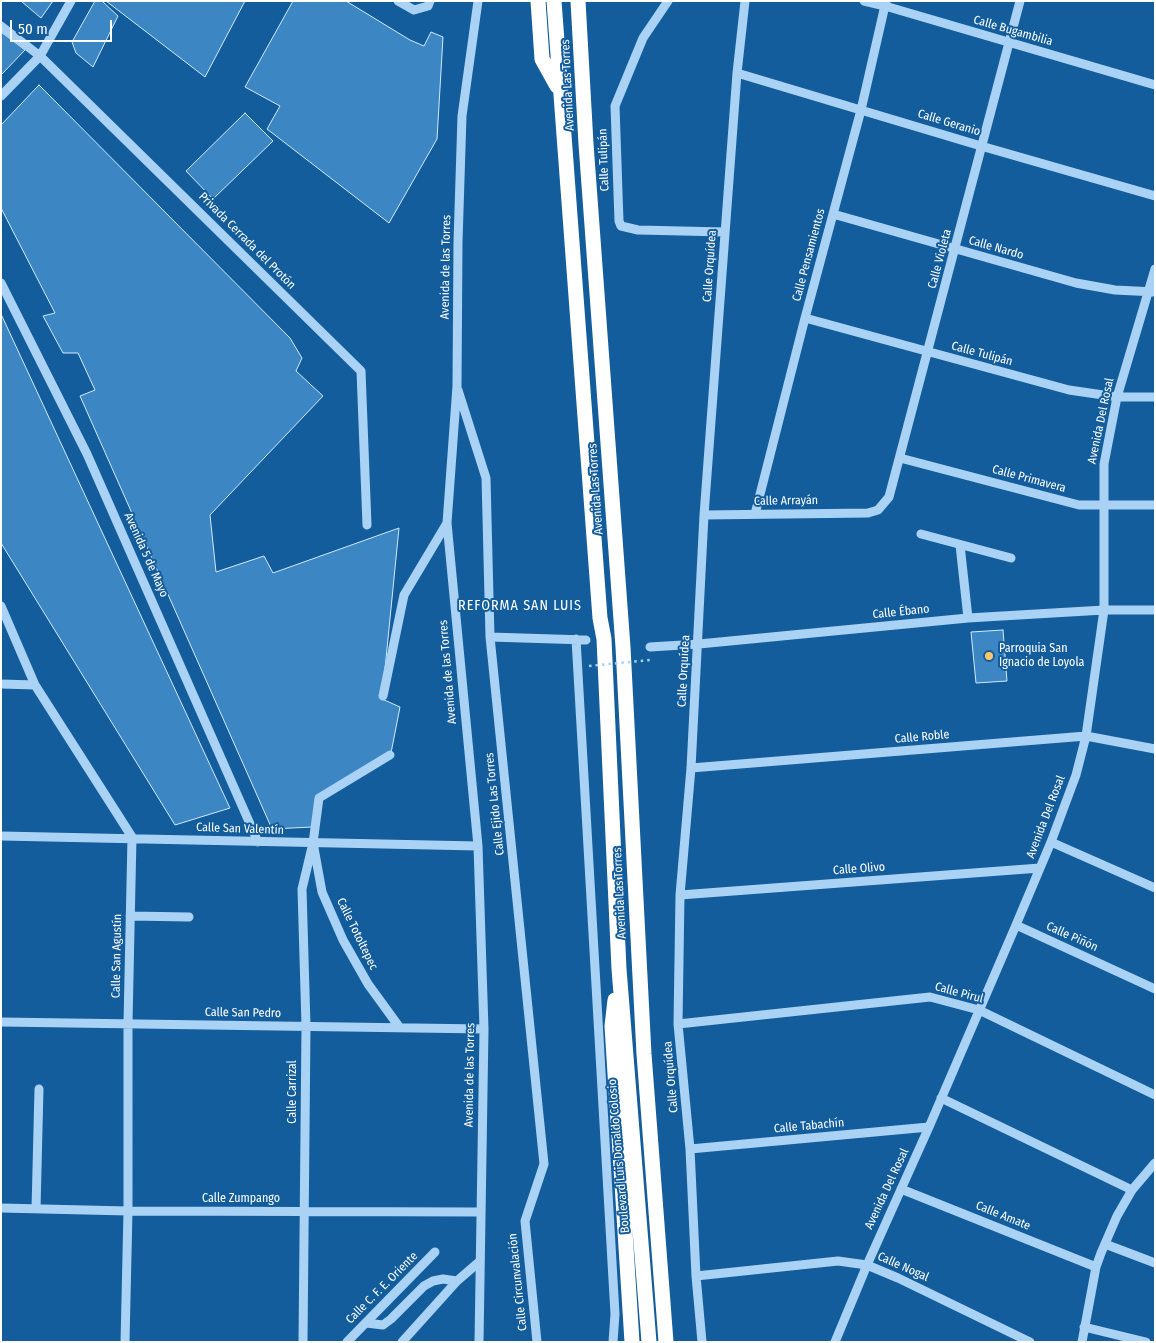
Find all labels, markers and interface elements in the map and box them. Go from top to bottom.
scale bar [12,10,115,42]
street label: Calle Bugambilia [972,13,1054,49]
text: 50 m [18,20,48,38]
street label: Avenida Las Torres [558,39,578,131]
street label: Calle Geranio [916,107,982,139]
street label: Calle Tulipán [596,128,612,192]
street label: Privada Cerrada del Protón [196,190,298,292]
street label: Calle Pensamientos [790,207,828,303]
street label: Avenida de las Torres [438,215,454,319]
street label: Calle Violeta [925,228,955,290]
street label: Calle Orquídea [700,230,720,302]
street label: Calle Nardo [967,233,1025,263]
street label: Calle Tulipán [950,339,1014,369]
street label: Avenida Del Rosal [1085,377,1117,465]
street label: Avenida Las Torres [586,443,606,535]
street label: Calle Primavera [991,462,1067,496]
street label: Calle Arrayán [754,493,818,509]
street label: Avenida 5 de Mayo [121,510,171,600]
district label: REFORMA SAN LUIS [456,598,584,614]
street label: Calle Ébano [872,602,930,622]
street label: Avenida de las Torres [436,619,460,725]
street label: Calle Orquídea [675,635,693,707]
place label: Parroquia San Ignacio de Loyola [999,642,1084,670]
marker: Parroquia San Ignacio de Loyola [983,650,995,662]
street label: Calle Roble [894,727,950,747]
street label: Calle Ejido Las Torres [482,752,508,856]
street label: Avenida Del Rosal [1024,774,1068,860]
street label: Calle San Valentín [196,820,284,838]
street label: Avenida Las Torres [610,847,630,939]
street label: Calle Olivo [833,860,885,878]
street label: Calle Totoltepec [333,896,381,972]
street label: Calle San Agustín [109,914,125,998]
street label: Calle Piñón [1044,919,1100,955]
street label: Calle Pirul [933,980,985,1006]
street label: Calle San Pedro [205,1005,281,1021]
street label: Avenida de las Torres [462,1023,478,1127]
street label: Calle Orquídea [661,1041,681,1113]
street label: Calle Carrizal [286,1060,300,1124]
street label: Boulevard Luis Donaldo Colosio [605,1078,633,1234]
street label: Calle Tabachín [773,1116,845,1136]
street label: Avenida Del Rosal [862,1146,912,1232]
street label: Calle Zumpango [202,1192,280,1206]
street label: Calle Amate [973,1198,1033,1234]
street label: Calle Circunvalación [506,1233,530,1331]
street label: Calle C. F. E. Oriente [343,1249,421,1327]
street label: Calle Nogal [875,1249,931,1285]

